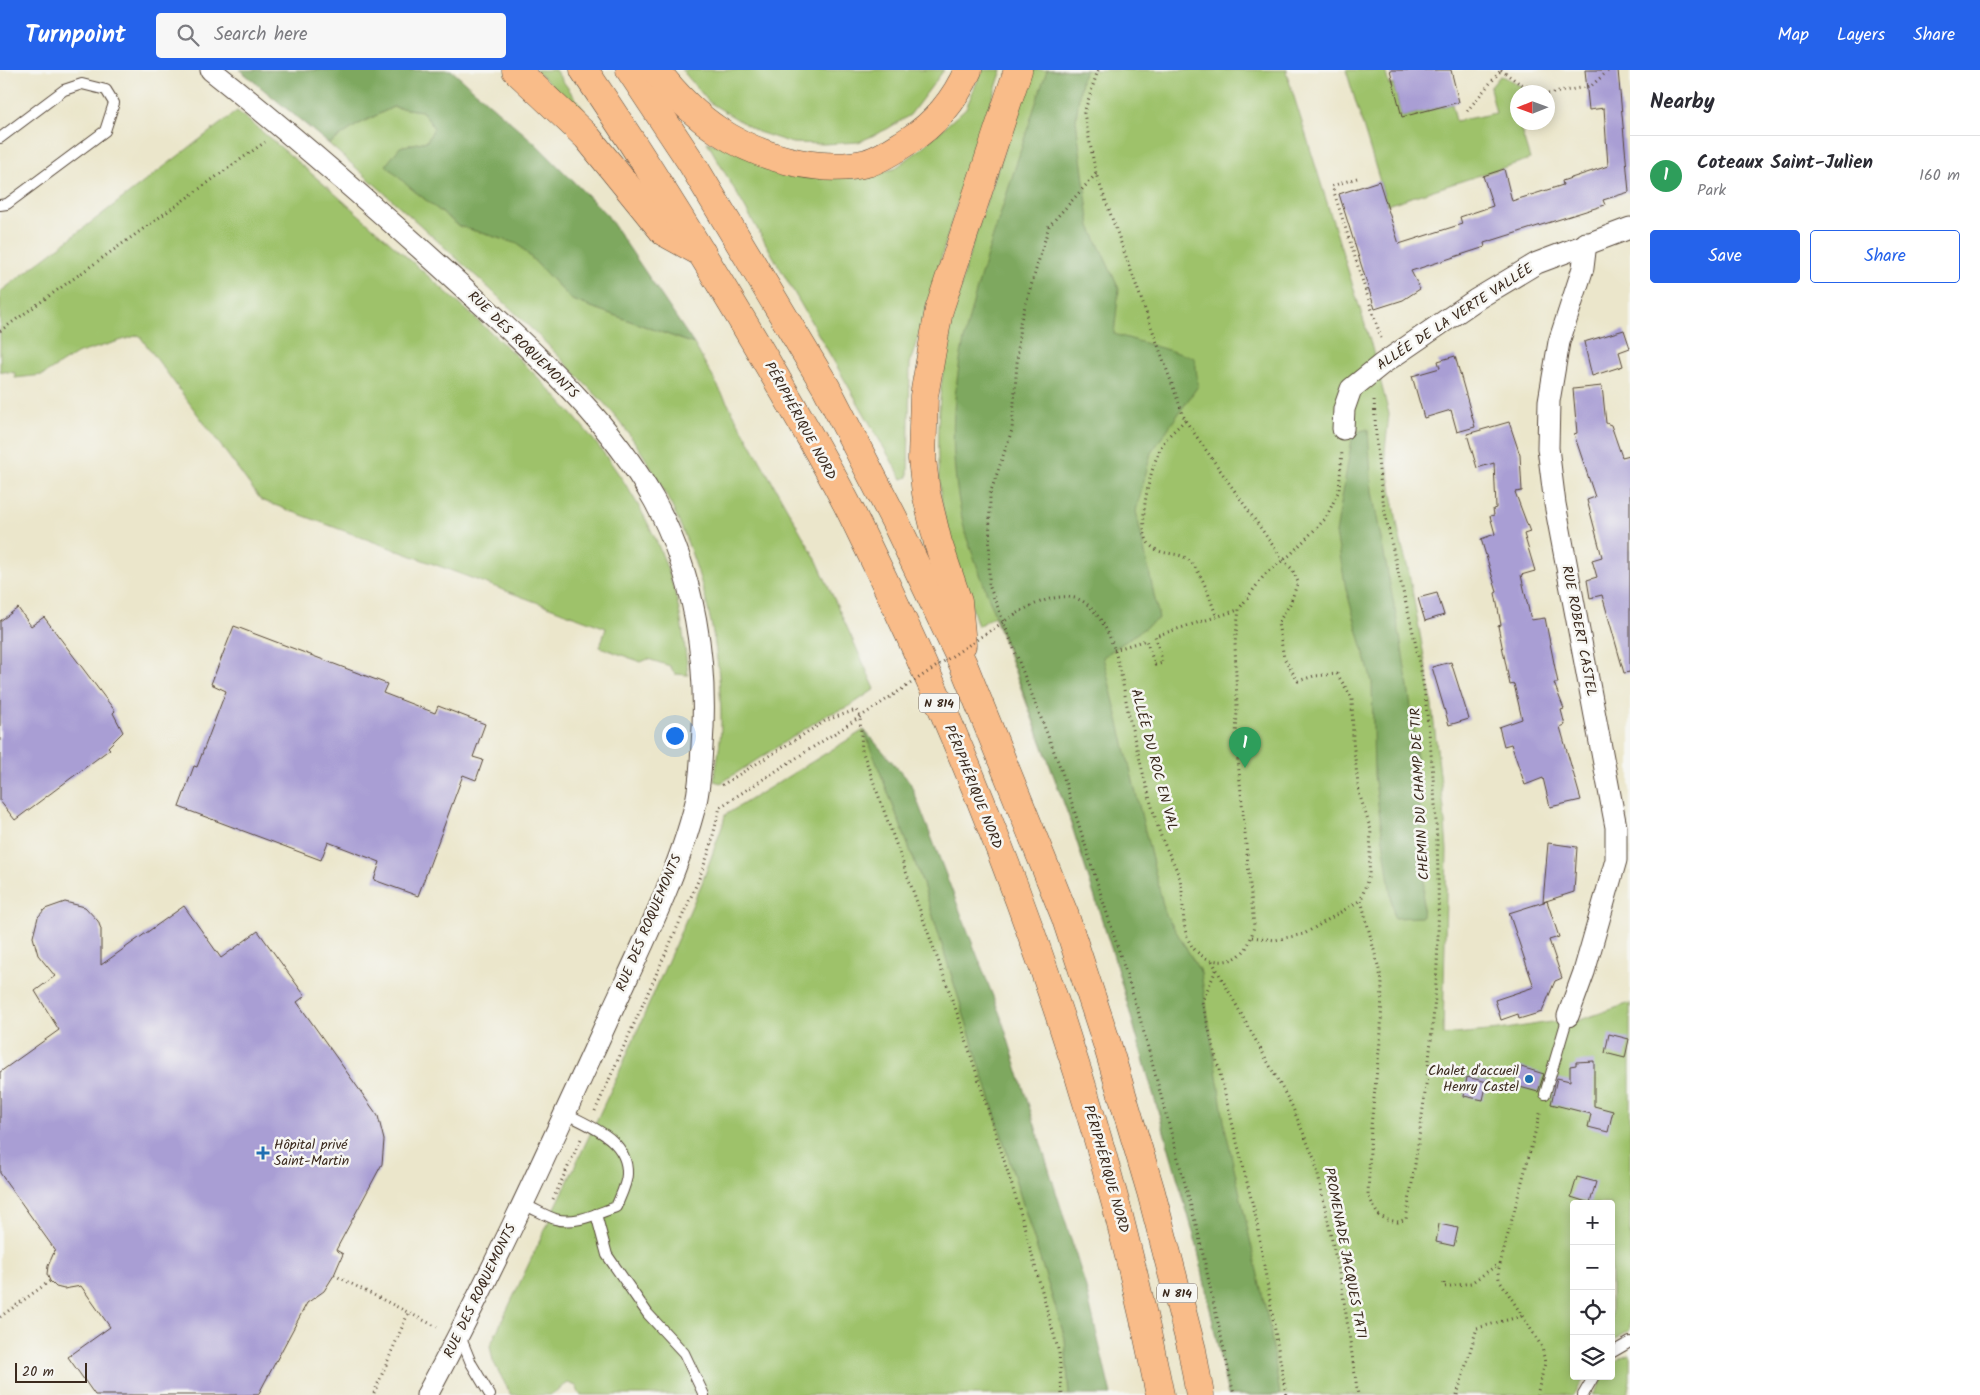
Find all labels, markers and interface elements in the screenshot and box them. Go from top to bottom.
search box [156,13,506,58]
text: Turnpoint [25,16,126,55]
text: Search here [214,20,308,50]
icon: search [174,21,202,49]
text: Map [1778,21,1809,50]
text: Layers [1837,21,1885,50]
text: Share [1913,21,1955,50]
north arrow [1510,85,1555,130]
text: Nearby [1650,86,1715,119]
text: Coteaux Saint-Julien [1697,148,1873,178]
text: 1 [1664,163,1668,188]
text: 160 m [1919,163,1960,188]
text: Park [1697,178,1726,203]
button: Save [1650,230,1800,283]
button: Share [1810,230,1960,283]
street label: ALLÉE DE LA VERTE VALLÉE [1372,257,1538,376]
street label: RUE DES ROQUEMONTS [463,286,584,404]
street label: PÉRIPHÉRIQUE NORD [758,358,842,484]
street label: RUE ROBERT CASTEL [1555,564,1603,698]
street label: ALLÉE DU ROC EN VAL [1124,686,1184,834]
road number: N 814 [919,694,959,712]
street label: CHEMIN DU CHAMP DE TIR [1404,707,1436,881]
street label: PÉRIPHÉRIQUE NORD [938,721,1008,853]
your location [662,723,688,749]
pin: 1 [1229,727,1261,768]
street label: RUE DES ROQUEMONTS [610,851,688,995]
place label: Chalet d'accueil Henry Castel [1428,1060,1520,1098]
marker: Chalet d'accueil Henry Castel [1523,1073,1535,1085]
street label: PÉRIPHÉRIQUE NORD [1077,1102,1135,1236]
place label: Hôpital privé Saint-Martin [274,1134,349,1172]
marker: Hôpital privé Saint-Martin [256,1146,270,1160]
street label: PROMENADE JACQUES TATI [1318,1165,1372,1341]
map controls [1570,1200,1615,1380]
button: + [1570,1200,1615,1245]
street label: RUE DES ROQUEMONTS [438,1220,522,1362]
button: − [1570,1245,1615,1290]
road number: N 814 [1157,1284,1197,1302]
button: locate [1570,1290,1615,1335]
button: layers [1570,1335,1615,1380]
scale bar [15,1360,88,1383]
text: 20 m [22,1361,54,1383]

